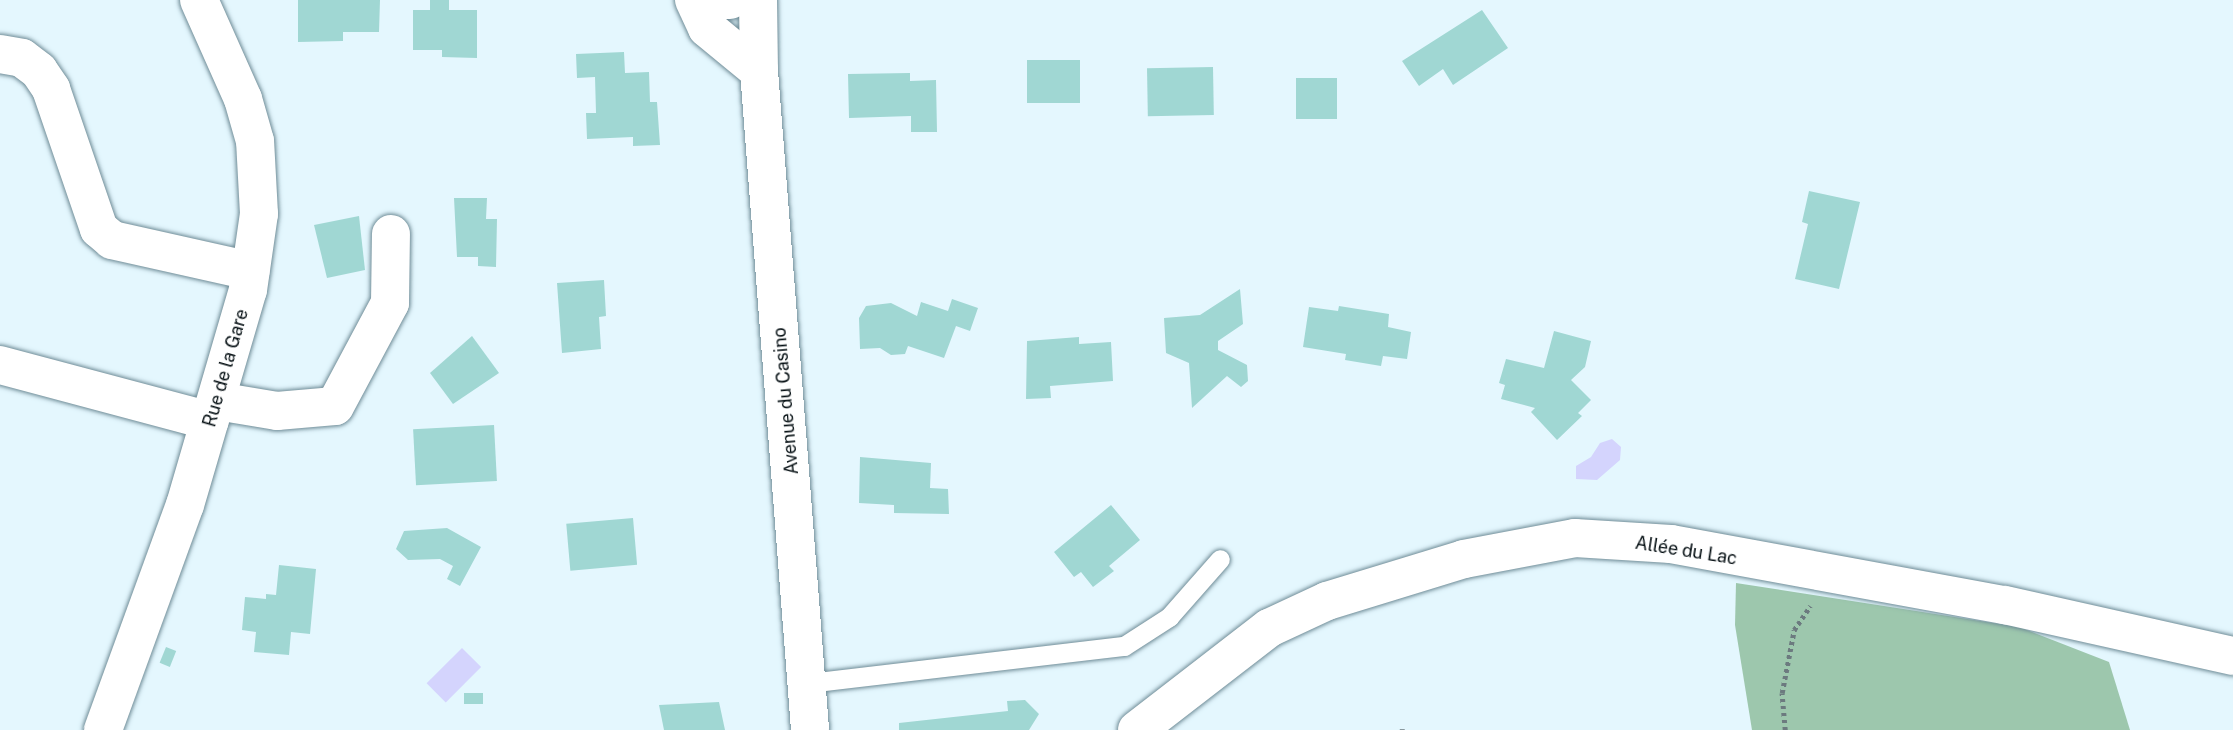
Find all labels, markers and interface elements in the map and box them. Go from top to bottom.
street label: Rue de la Gare [199,306,253,430]
street label: Avenue du Casino [769,326,803,476]
street label: Allée du Lac [1633,532,1739,570]

